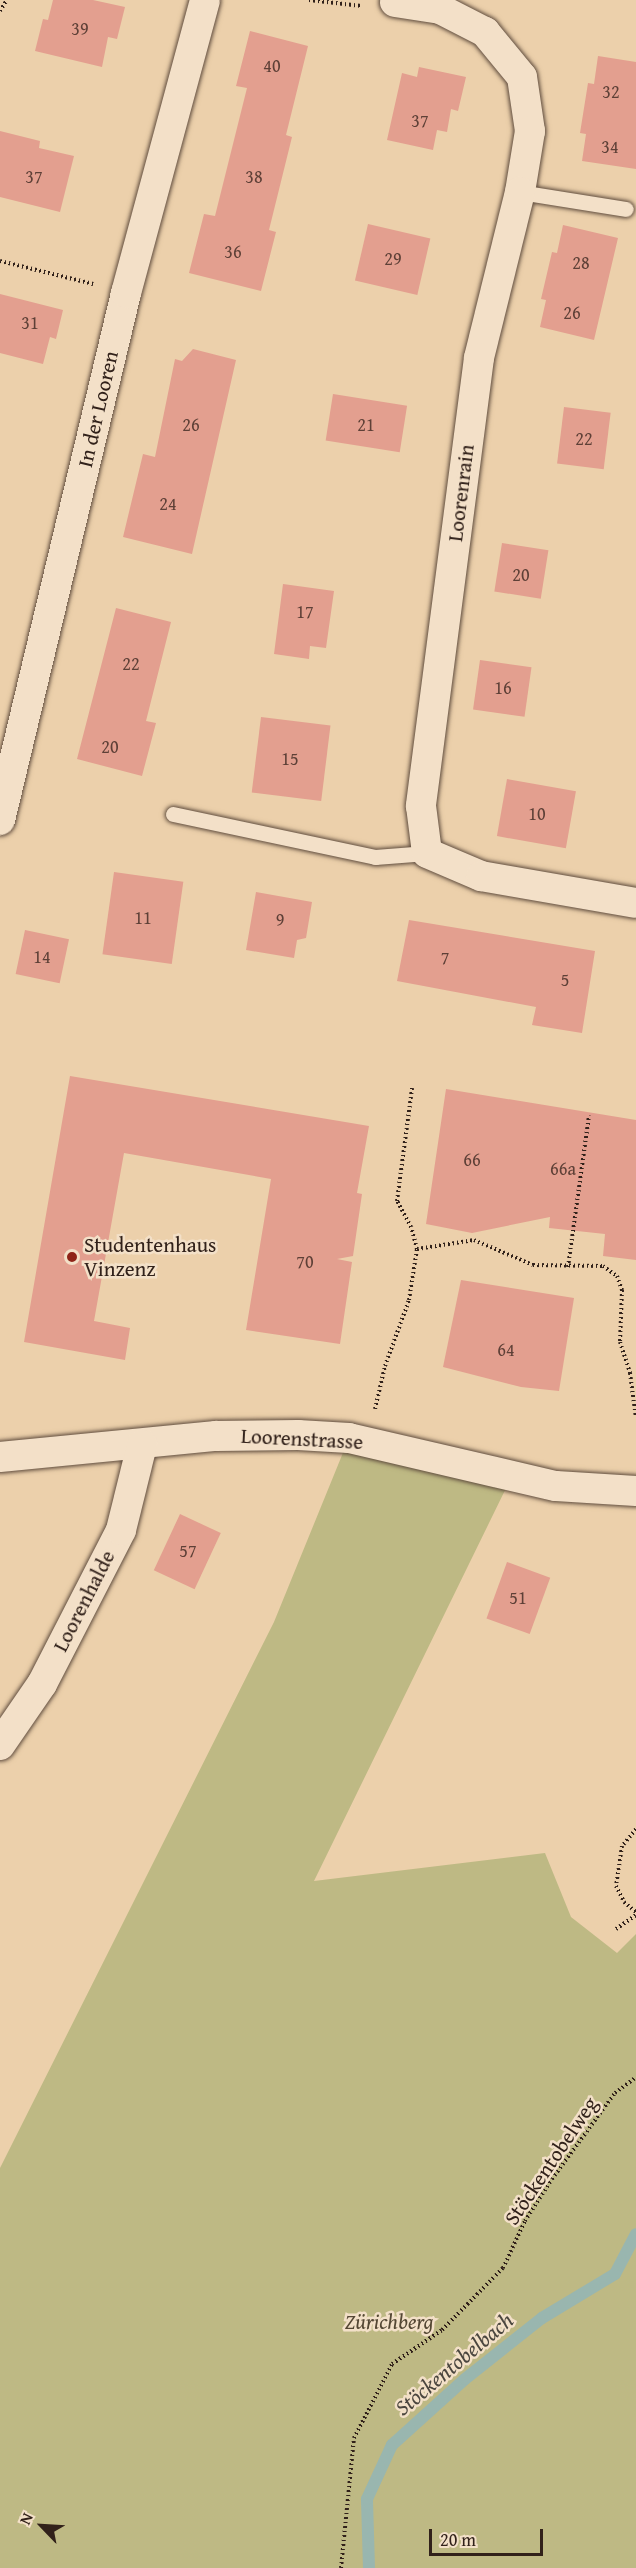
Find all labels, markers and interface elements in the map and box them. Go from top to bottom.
house number: 39 [71,18,89,40]
house number: 40 [263,55,281,77]
house number: 32 [602,81,620,103]
house number: 37 [411,110,429,132]
house number: 34 [601,136,619,158]
house number: 37 [25,166,43,188]
house number: 38 [245,166,263,188]
house number: 36 [224,241,242,263]
house number: 29 [384,248,402,270]
house number: 28 [572,252,590,274]
house number: 26 [563,302,581,324]
house number: 31 [21,312,39,334]
street label: In der Looren [72,348,124,470]
house number: 26 [182,414,200,436]
house number: 21 [357,414,375,436]
house number: 22 [575,428,593,450]
street label: Loorenrain [443,443,479,543]
house number: 24 [159,493,177,515]
house number: 20 [512,564,530,586]
house number: 17 [296,601,314,623]
house number: 22 [122,653,140,675]
house number: 16 [494,677,512,699]
house number: 20 [101,736,119,758]
house number: 15 [281,748,299,770]
house number: 10 [528,803,546,825]
house number: 11 [134,907,152,929]
house number: 9 [276,909,284,931]
house number: 14 [33,946,51,968]
house number: 7 [441,947,449,969]
house number: 5 [561,969,569,991]
house number: 66 [463,1149,481,1171]
house number: 66a [550,1158,576,1180]
place label: Studentenhaus Vinzenz [84,1232,216,1282]
marker: Studentenhaus Vinzenz [65,1250,79,1264]
house number: 70 [296,1251,314,1273]
house number: 64 [497,1339,515,1361]
street label: Loorenstrasse [240,1423,364,1455]
house number: 57 [179,1540,197,1562]
street label: Loorenhalde [48,1546,120,1656]
house number: 51 [509,1587,527,1609]
street label: Stöckentobelweg [499,2092,603,2230]
water label: Stöckentobelbach [390,2307,518,2421]
park label: Zürichberg [345,2309,433,2335]
north arrow [12,2496,72,2556]
text: N [13,2508,39,2528]
scale bar [432,2517,546,2555]
text: 20 m [440,2526,476,2553]

